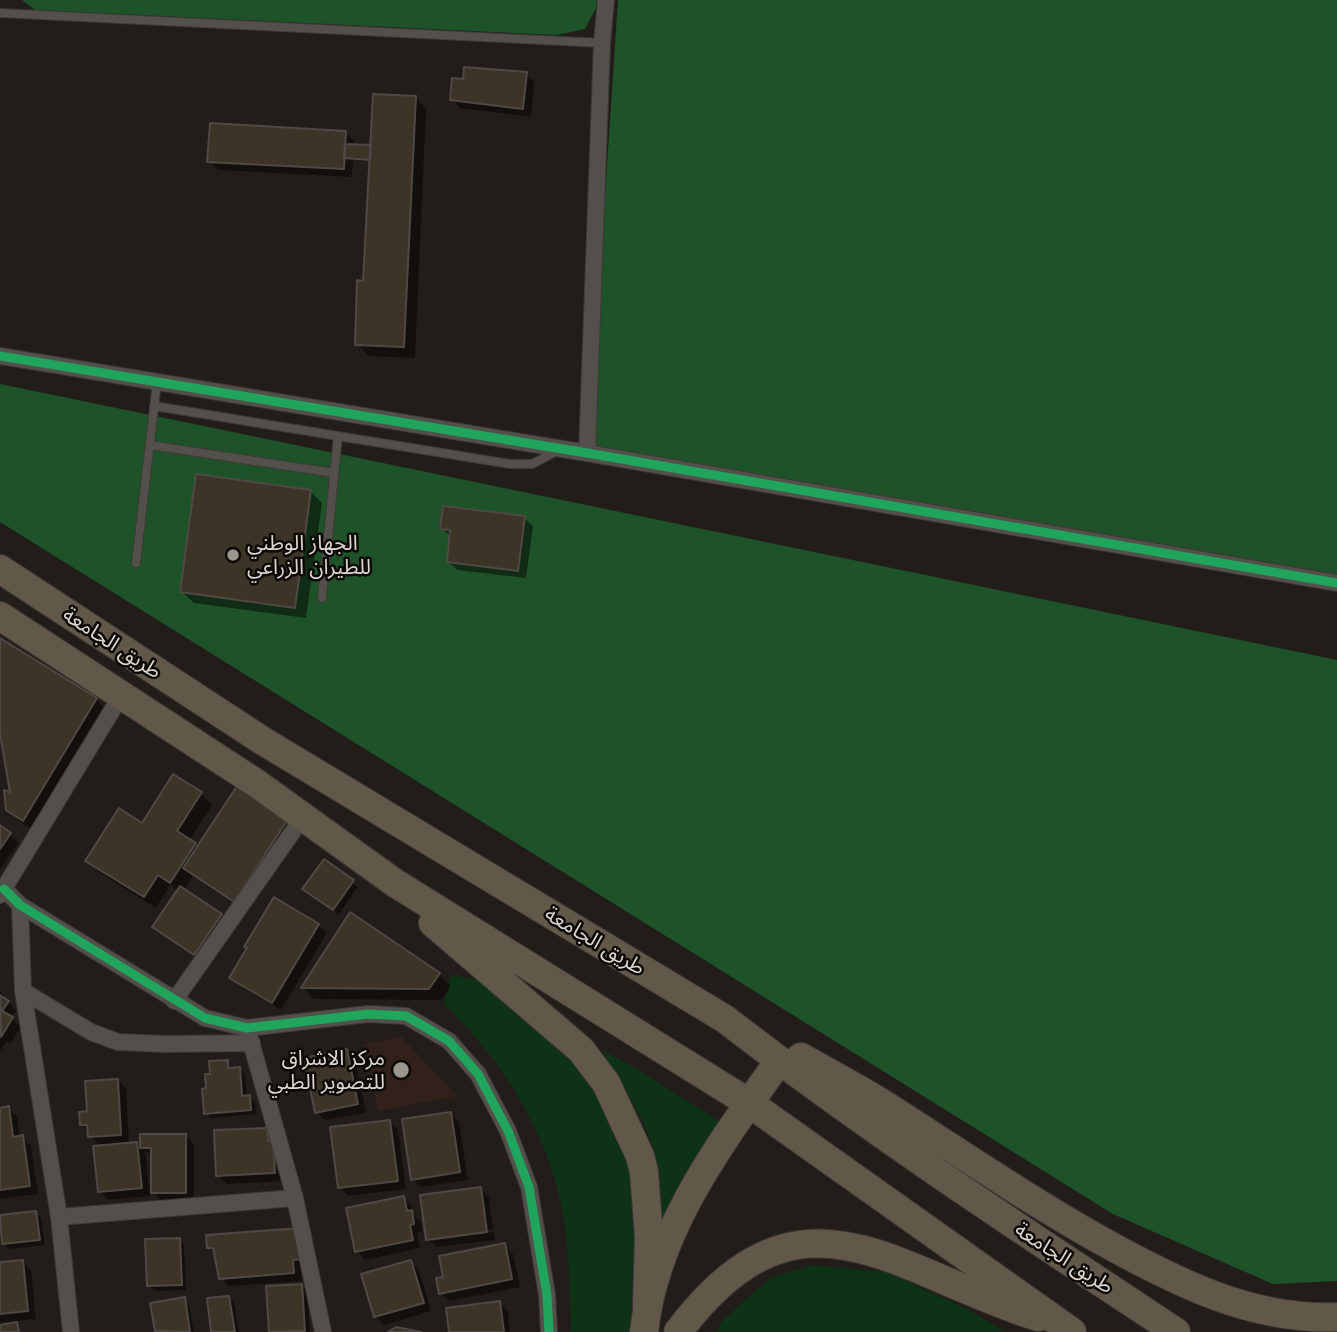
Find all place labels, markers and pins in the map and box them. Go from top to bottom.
place label: الجهاز الوطني للطيران الزراعي [247,530,371,580]
marker: الجهاز الوطني للطيران الزراعي [225,547,241,563]
place label: مركز الاشراق للتصوير الطبي [268,1045,385,1095]
marker: مركز الاشراق للتصوير الطبي [391,1060,411,1080]

